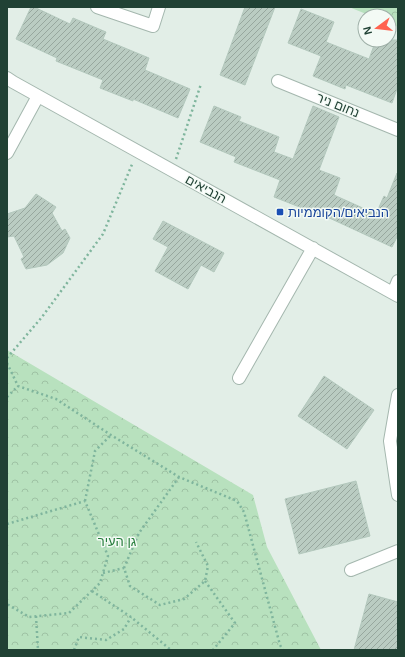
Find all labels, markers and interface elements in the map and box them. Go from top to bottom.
north arrow [357,8,397,48]
text: N [361,25,374,36]
street label: נחום ניר [314,90,362,120]
street label: הנביאים [183,172,229,206]
place label: הנביאים/הקוממיות [288,205,389,220]
marker: הנביאים/הקוממיות [275,207,285,217]
park label: גן העיר [98,534,137,549]

